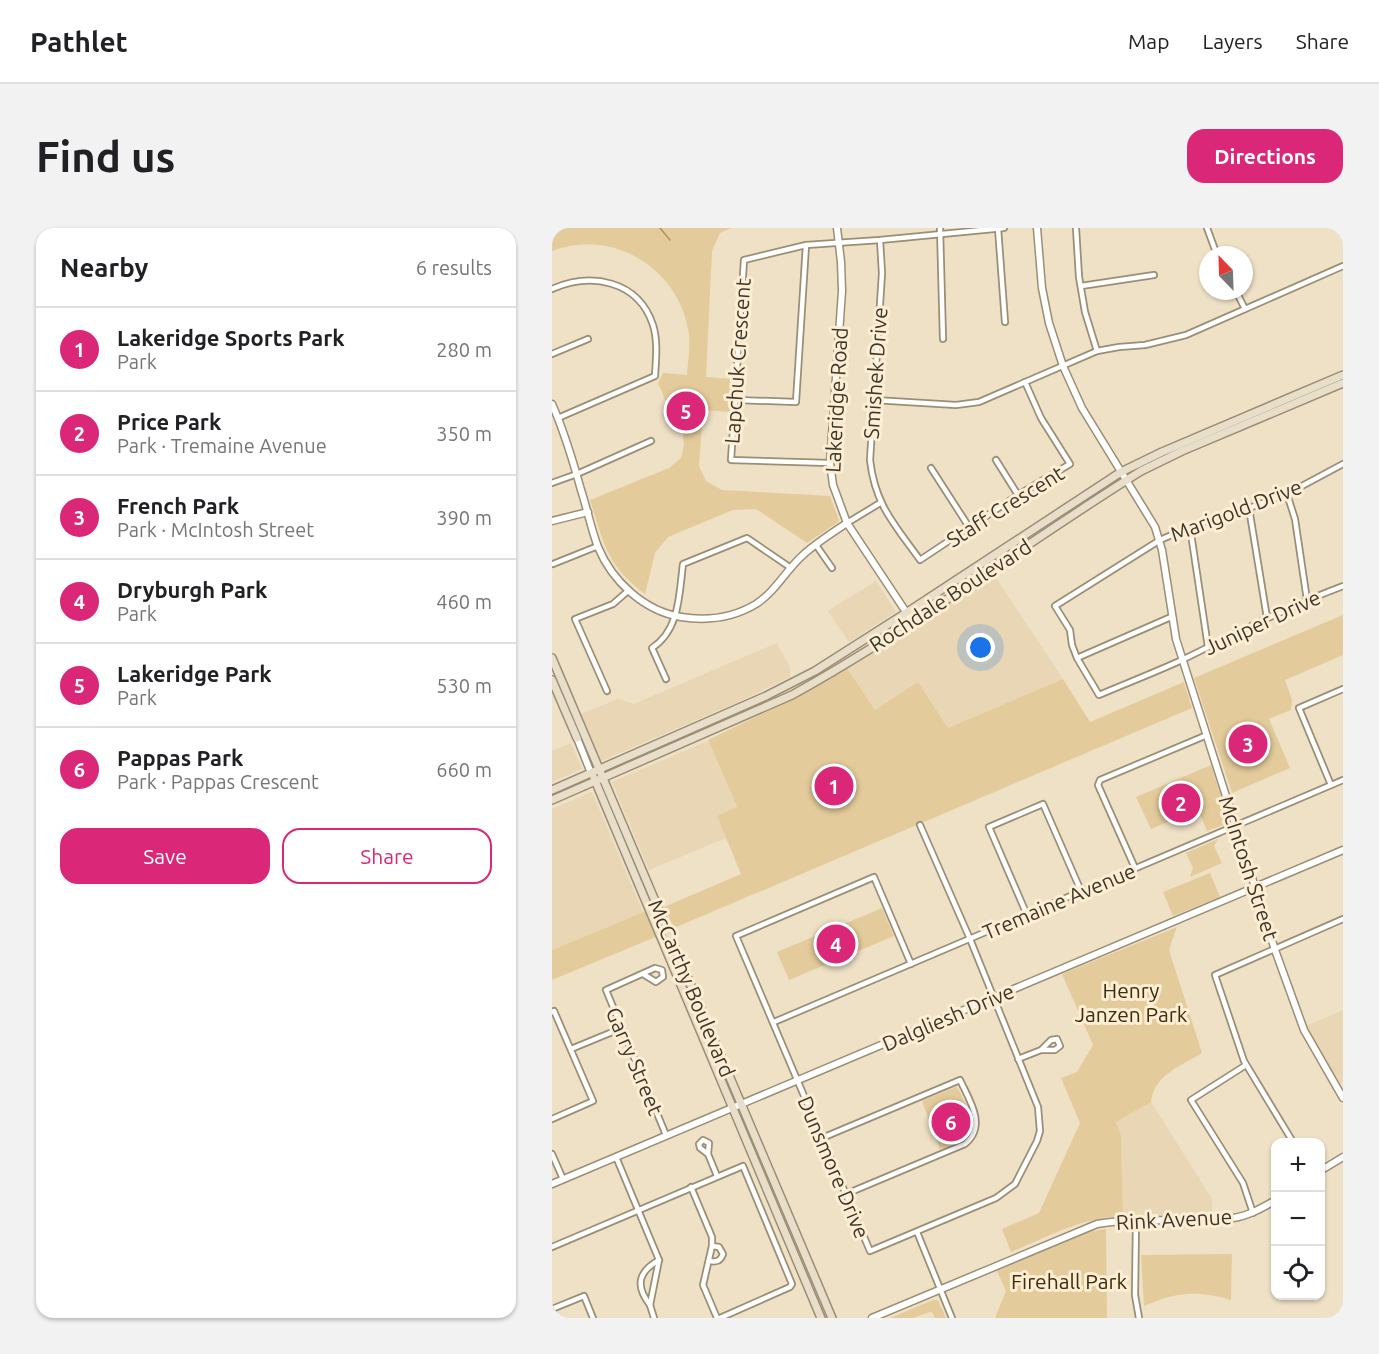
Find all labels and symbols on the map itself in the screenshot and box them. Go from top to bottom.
north arrow [1199,246,1253,300]
street label: Lapchuk Crescent [719,277,755,445]
street label: Smishek Drive [858,306,892,440]
street label: Lakeridge Road [820,327,852,473]
pin: 5 [666,388,706,434]
street label: Staff Crescent [942,460,1068,552]
street label: Marigold Drive [1167,474,1305,546]
street label: Rochdale Boulevard [865,534,1035,656]
street label: Juniper Drive [1200,585,1324,659]
your location [966,633,995,662]
pin: 3 [1228,722,1268,766]
pin: 1 [814,764,854,808]
pin: 2 [1162,780,1200,826]
street label: McIntosh Street [1214,793,1284,943]
street label: Tremaine Avenue [979,858,1139,944]
street label: McCarthy Boulevard [644,896,740,1080]
pin: 4 [816,922,856,966]
street label: Dalgliesh Drive [878,978,1018,1056]
park label: Henry Janzen Park [1075,978,1188,1026]
street label: Garry Street [602,1004,668,1118]
street label: Dunsmore Drive [793,1092,875,1242]
pin: 6 [932,1100,970,1144]
street label: Rink Avenue [1115,1204,1233,1234]
park label: Firehall Park [1011,1269,1127,1293]

